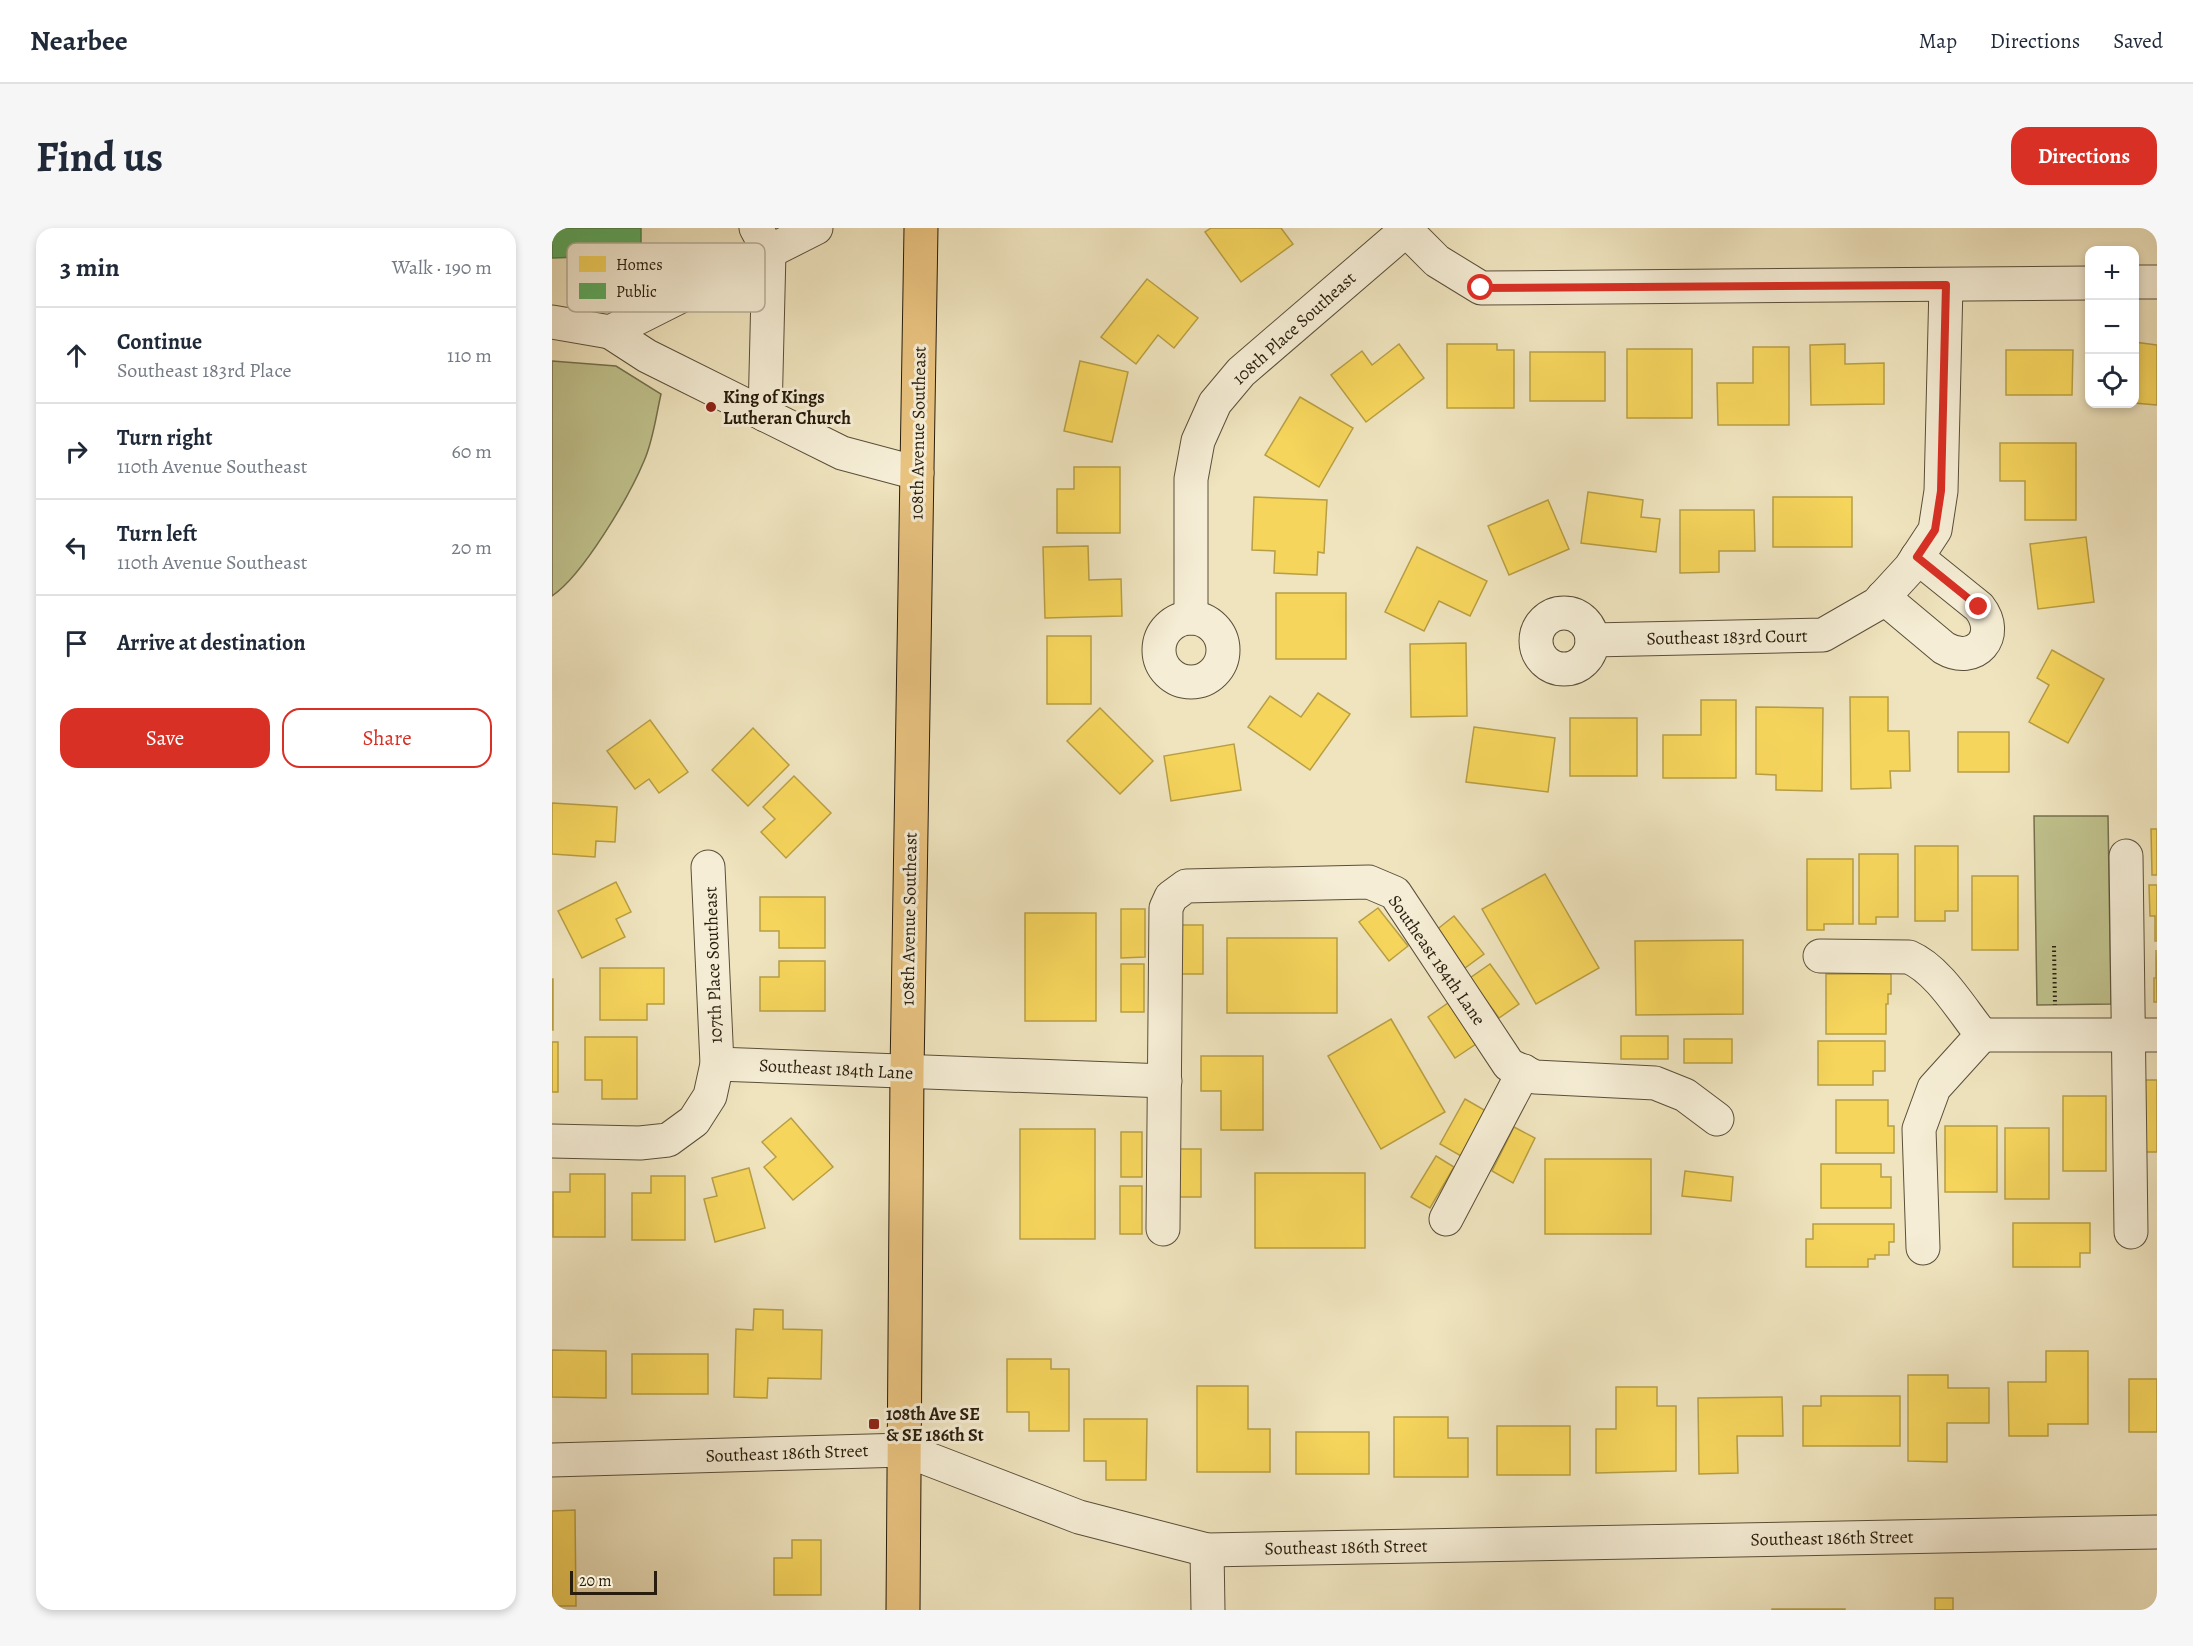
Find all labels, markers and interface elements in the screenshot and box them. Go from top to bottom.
text: Nearbee [30,22,128,60]
text: Map [1919,27,1957,55]
text: Directions [1990,27,2080,55]
text: Saved [2113,27,2163,55]
button: Directions [2011,127,2157,185]
text: Find us [36,128,163,185]
legend [567,243,765,312]
map controls [2085,246,2139,408]
button: + [2085,246,2139,300]
text: 3 min [60,250,120,285]
text: Walk · 190 m [392,254,492,281]
text: Homes [616,254,663,276]
street label: 108th Place Southeast [1227,266,1361,390]
route start [1467,274,1493,300]
text: Public [616,281,657,303]
button: − [2085,300,2139,354]
text: Continue [117,327,202,357]
icon: ahead [60,339,93,372]
text: 110 m [447,342,492,369]
street label: 108th Avenue Southeast [904,346,932,520]
button: locate [2085,354,2139,408]
text: Southeast 183rd Place [117,357,292,384]
place label: King of Kings Lutheran Church [723,385,851,430]
marker: King of Kings Lutheran Church [704,400,718,414]
text: Turn right [117,423,213,453]
icon: right [60,435,93,468]
text: 60 m [452,438,492,465]
text: 110th Avenue Southeast [117,453,307,480]
text: Turn left [117,519,197,549]
icon: left [60,531,93,564]
text: 20 m [451,534,492,561]
text: 110th Avenue Southeast [117,549,307,576]
route end [1965,593,1991,619]
street label: Southeast 183rd Court [1646,624,1808,650]
icon: arrive [60,627,93,660]
text: Arrive at destination [117,628,306,658]
button: Save [60,708,270,768]
button: Share [282,708,492,768]
street label: 108th Avenue Southeast [895,832,923,1006]
street label: 107th Place Southeast [698,886,728,1044]
street label: Southeast 184th Lane [1383,890,1491,1030]
street label: Southeast 184th Lane [758,1053,914,1085]
place label: 108th Ave SE & SE 186th St [886,1402,984,1447]
marker: 108th Ave SE & SE 186th St [867,1417,881,1431]
street label: Southeast 186th Street [705,1438,869,1468]
street label: Southeast 186th Street [1750,1525,1914,1551]
street label: Southeast 186th Street [1264,1534,1428,1560]
scale bar [570,1568,657,1596]
text: 20 m [579,1570,612,1592]

